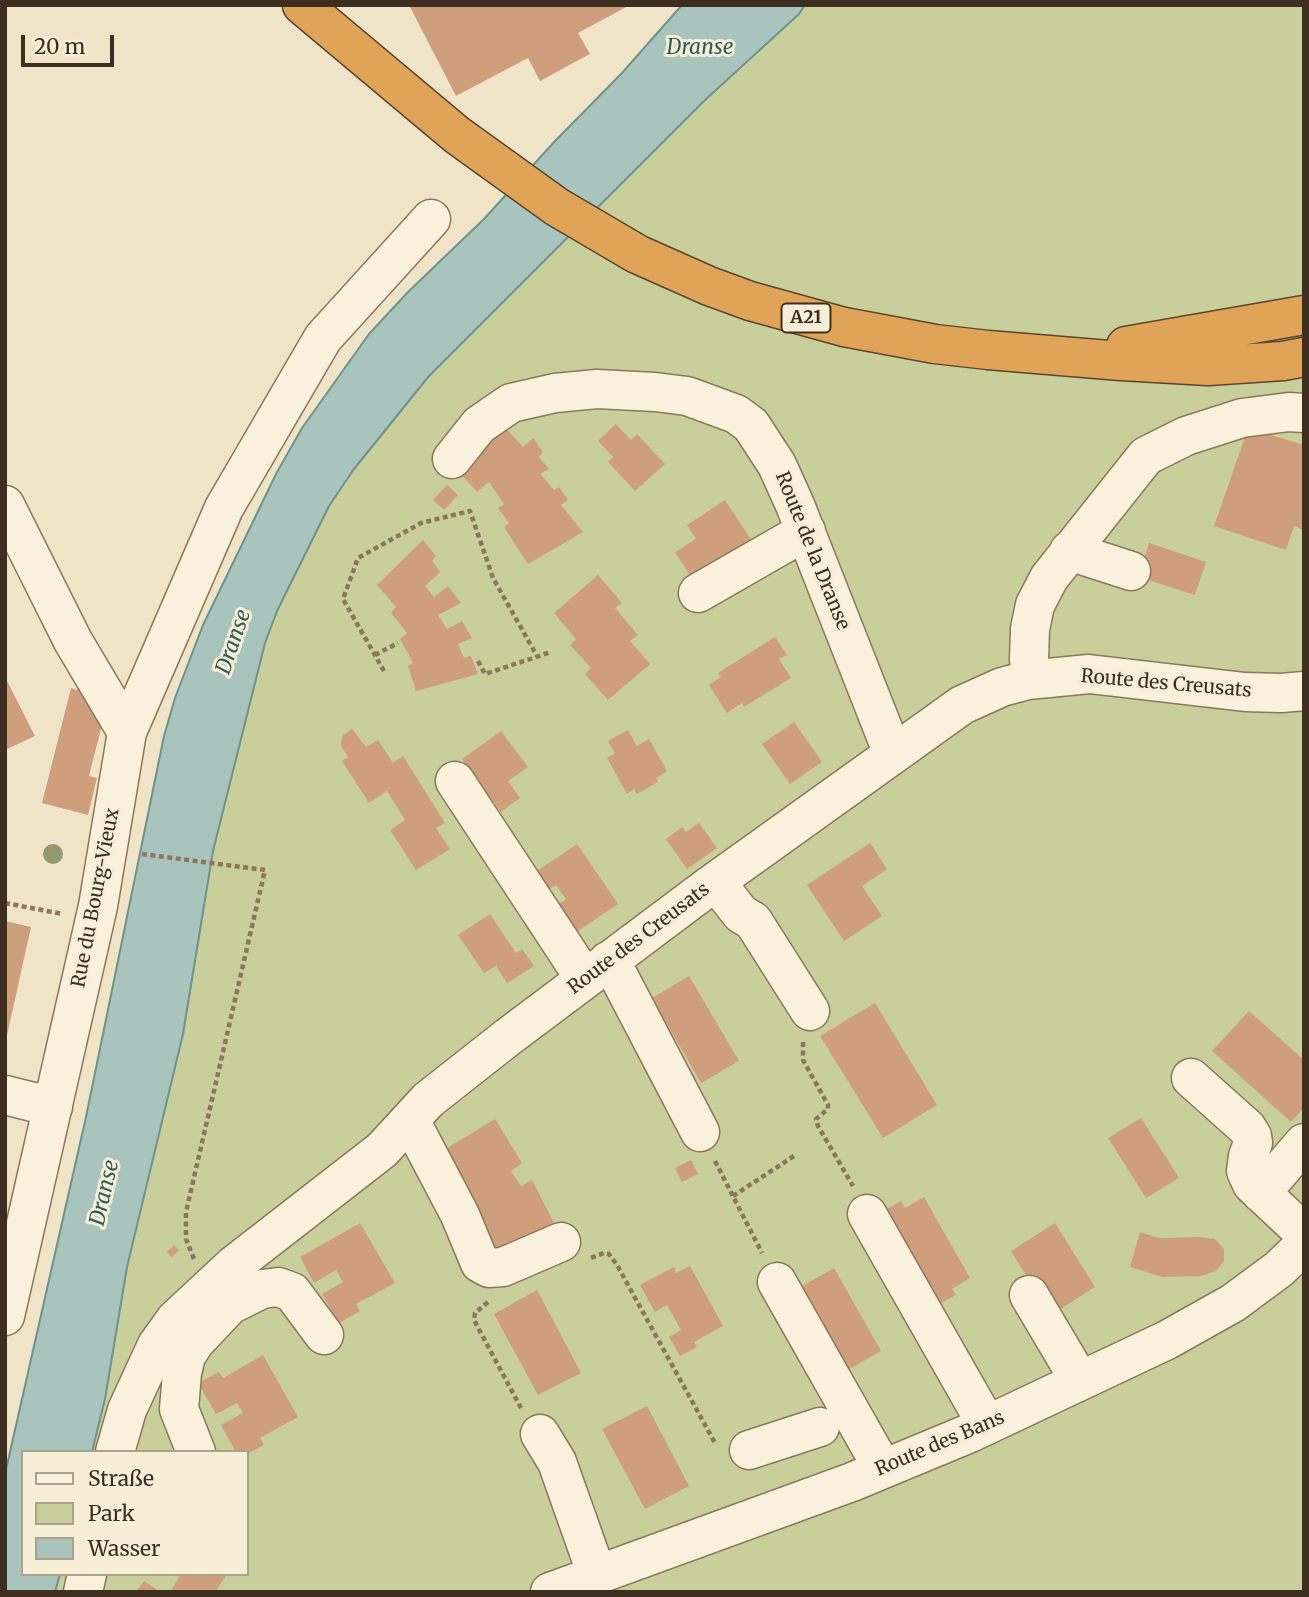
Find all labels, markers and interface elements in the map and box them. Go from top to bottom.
scale bar [24,21,117,65]
text: 20 m [34,33,85,60]
water label: Dranse [667,35,733,61]
road number: A21 [782,304,830,332]
street label: Route de la Dranse [770,469,854,633]
water label: Dranse [211,606,257,678]
street label: Route des Creusats [1080,665,1252,703]
street label: Rue du Bourg-Vieux [67,806,125,990]
street label: Route des Creusats [564,878,714,1000]
water label: Dranse [85,1158,125,1228]
street label: Route des Bans [872,1407,1008,1481]
legend [21,1450,248,1576]
text: Straße [88,1465,154,1492]
text: Park [88,1500,135,1527]
text: Wasser [88,1535,160,1562]

